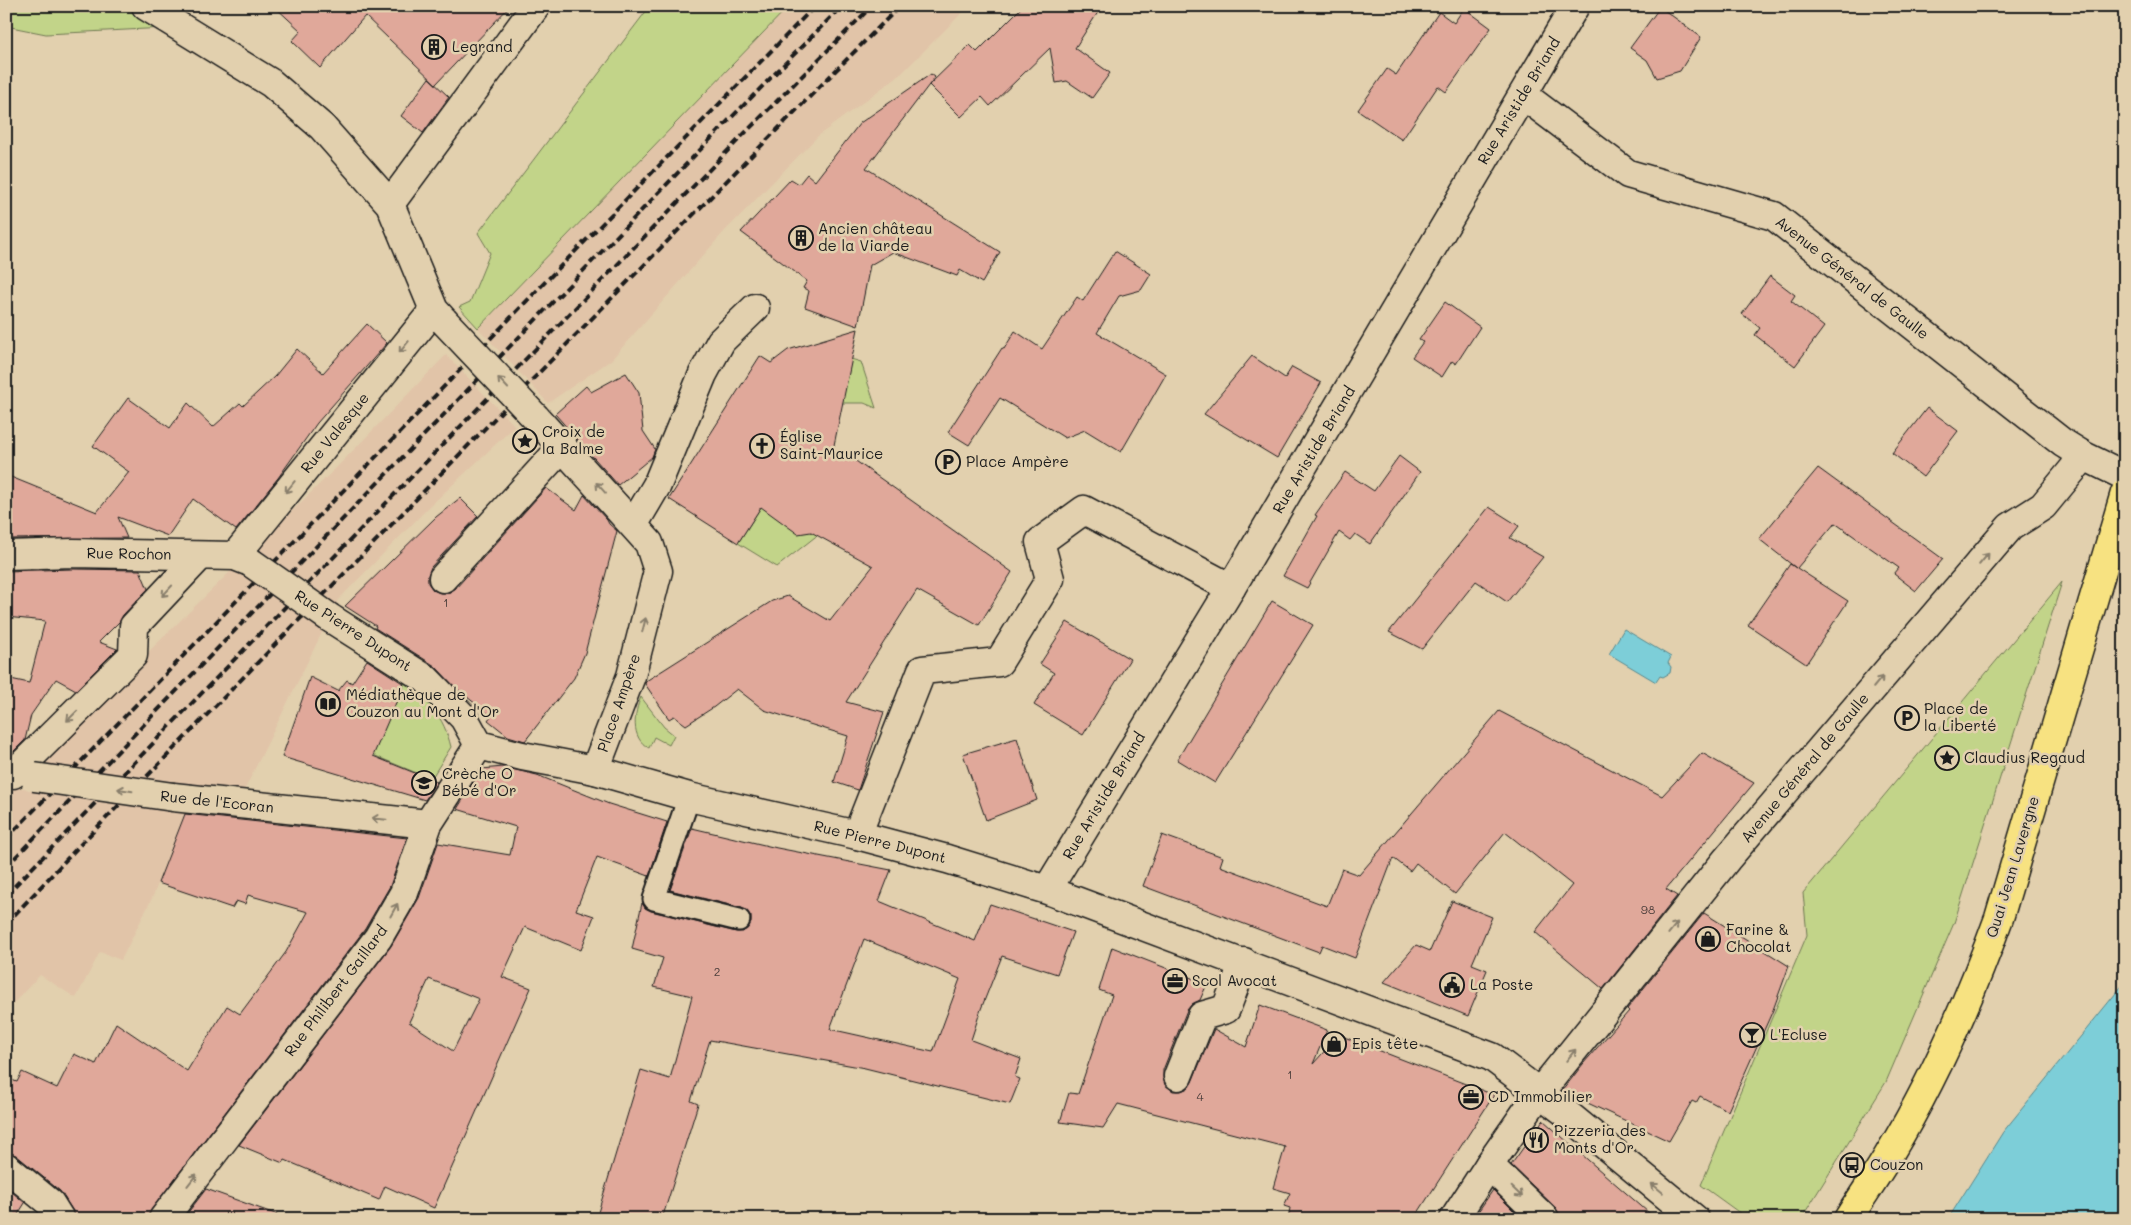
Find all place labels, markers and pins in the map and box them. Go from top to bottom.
building icon: Legrand [421,34,447,60]
place label: Legrand [452,36,513,56]
place label: Ancien château de la Viarde [818,218,933,255]
building icon: Ancien château de la Viarde [788,225,814,251]
place label: Croix de la Balme [542,421,605,458]
place label: Église Saint-Maurice [780,426,883,463]
place icon: Croix de la Balme [512,428,538,454]
church icon: Église Saint-Maurice [749,433,775,459]
parking icon: Place Ampère [935,449,961,475]
place label: Place Ampère [966,451,1069,471]
place label: Médiathèque de Couzon au Mont d'Or [346,684,499,721]
library icon: Médiathèque de Couzon au Mont d'Or [315,691,341,717]
place label: Place de la Liberté [1924,698,1997,735]
parking icon: Place de la Liberté [1894,705,1920,731]
place icon: Claudius Regaud [1934,745,1960,771]
place label: Claudius Regaud [1964,747,2085,767]
place label: Crèche O Bébé d'Or [442,763,516,800]
school or university icon: Crèche O Bébé d'Or [411,770,437,796]
place label: Farine & Chocolat [1726,919,1792,956]
shop icon: Farine & Chocolat [1695,926,1721,952]
office icon: Scol Avocat [1162,968,1188,994]
place label: Scol Avocat [1192,970,1277,990]
public building icon: La Poste [1439,972,1465,998]
place label: La Poste [1470,974,1533,994]
bar icon: L'Ecluse [1739,1022,1765,1048]
place label: L'Ecluse [1770,1024,1827,1044]
shop icon: Epis tête [1321,1031,1347,1057]
place label: Epis tête [1352,1033,1418,1053]
office icon: CD Immobilier [1458,1084,1484,1110]
place label: CD Immobilier [1488,1086,1593,1106]
place label: Pizzeria des Monts d'Or [1554,1120,1646,1157]
restaurant icon: Pizzeria des Monts d'Or [1523,1127,1549,1153]
bus stop icon: Couzon [1839,1152,1865,1178]
place label: Couzon [1870,1154,1923,1174]

